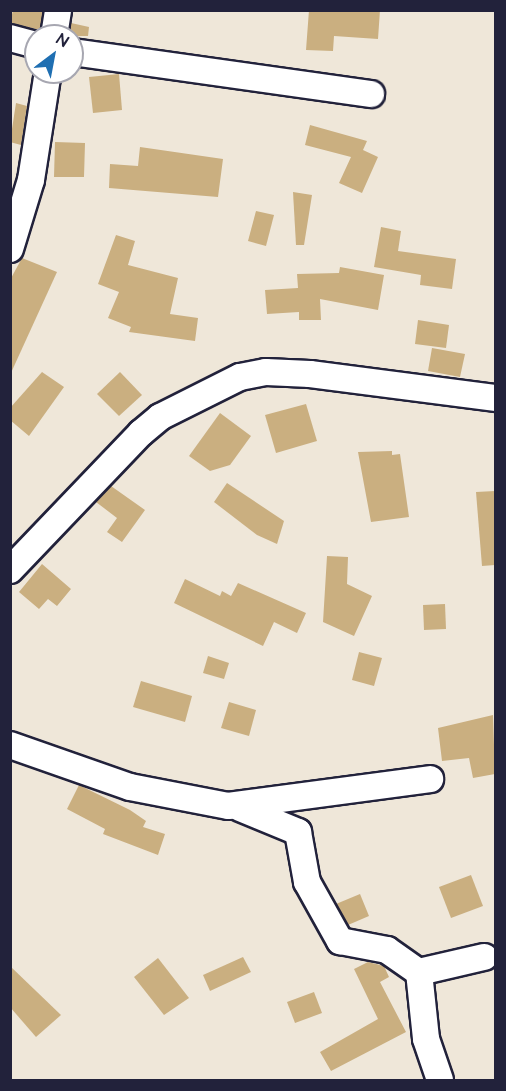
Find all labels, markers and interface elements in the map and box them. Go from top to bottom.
north arrow [24,24,84,84]
text: N [52,28,73,52]

